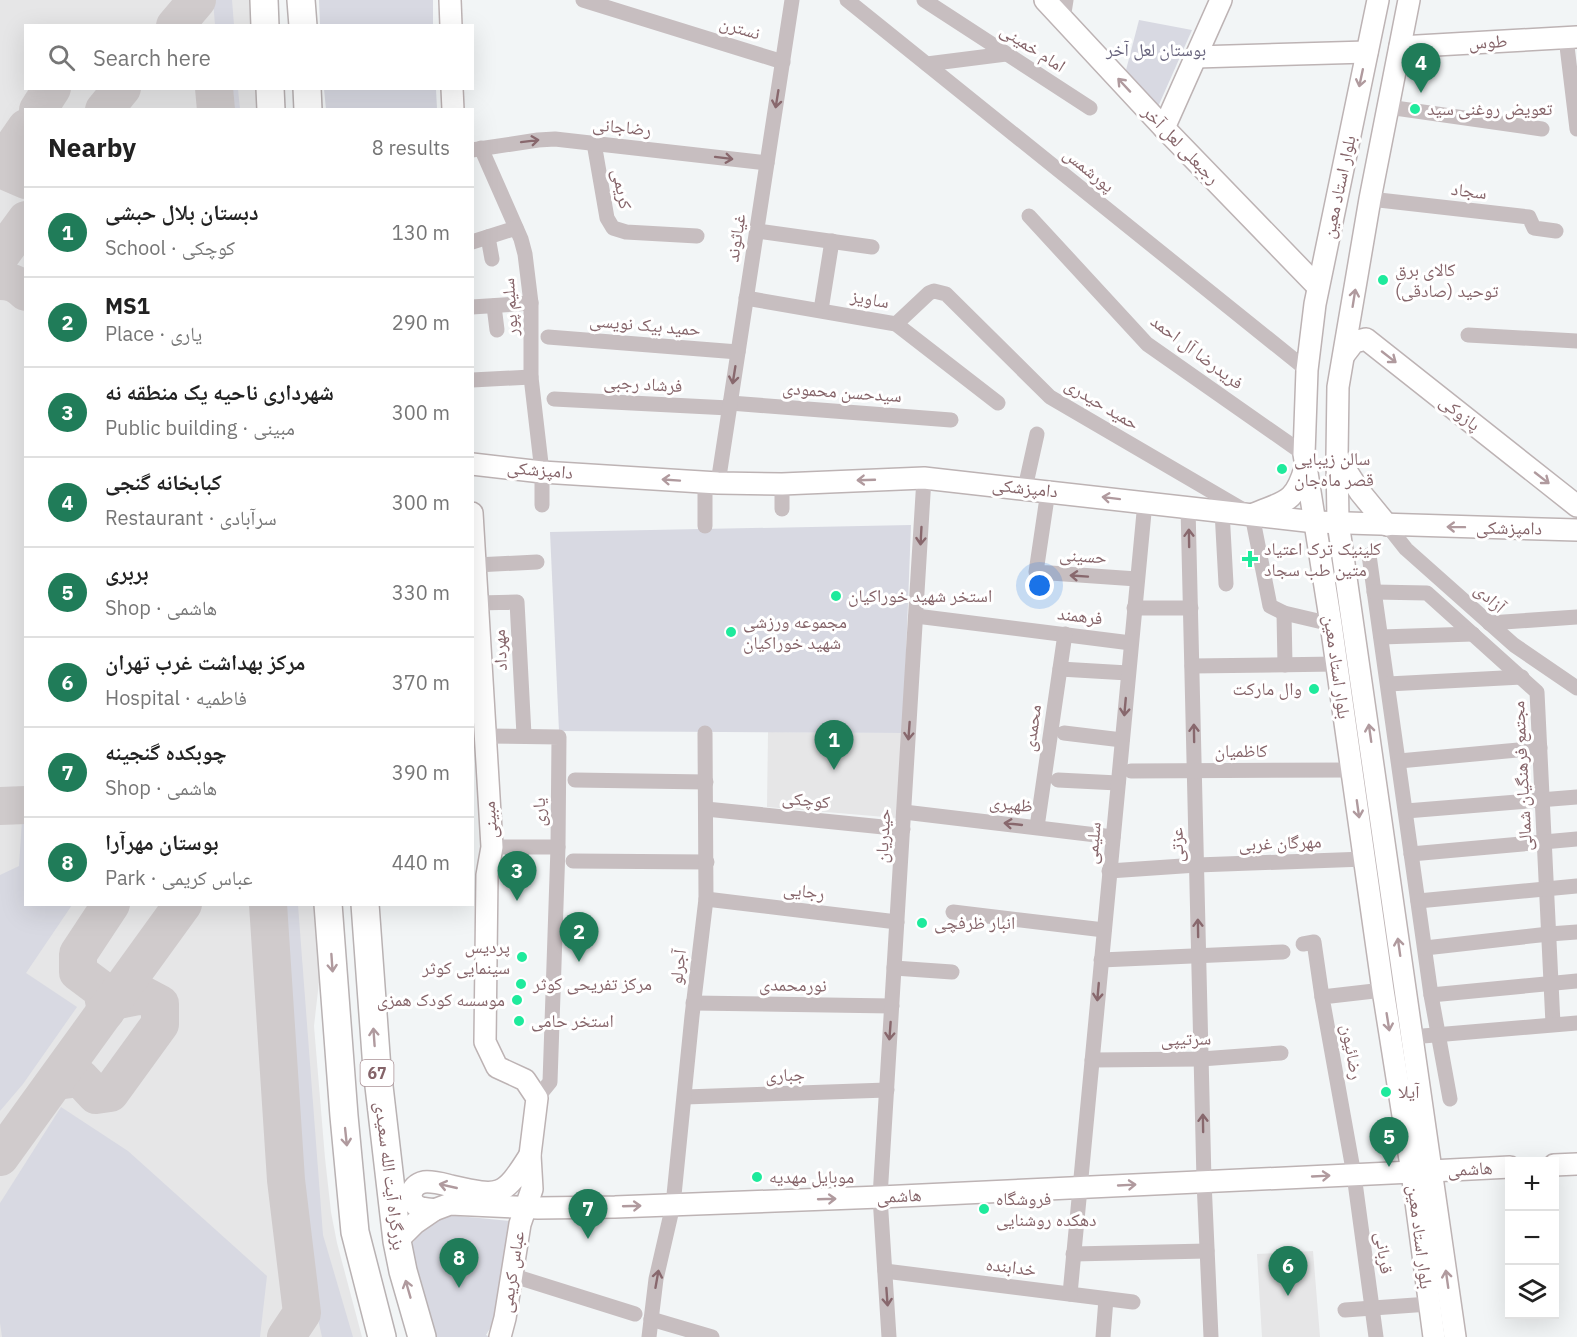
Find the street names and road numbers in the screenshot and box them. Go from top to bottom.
street label: نسترن [717,11,763,45]
street label: امام خمینی [996,18,1070,78]
street label: طوس [1468,29,1508,54]
street label: رجبعلی لعل آخر [1137,100,1225,189]
street label: رضاجانی [592,112,653,141]
street label: بلوار استاد معین [1316,133,1361,241]
street label: پورشمس [1059,142,1120,197]
street label: کریمی [607,167,638,212]
street label: سجاد [1450,177,1488,204]
street label: غیاثوند [720,212,751,264]
street label: سلیم پور [496,277,524,338]
street label: ساویز [848,284,891,313]
street label: حمید بیک نویسی [588,308,702,341]
street label: فریدرضا آل احمد [1146,309,1248,394]
street label: فرشاد رجبی [603,370,683,397]
street label: حمید حیدری [1061,372,1144,435]
street label: سیدحسن محمودی [782,376,903,407]
street label: پازوکی [1435,389,1485,436]
street label: دامپزشکی [506,455,574,484]
street label: دامپزشکی [991,473,1059,503]
street label: دامپزشکی [1476,515,1542,540]
street label: حسینی [1059,542,1108,569]
street label: آزادی [1470,578,1511,618]
street label: فرهمند [1056,601,1104,630]
street label: بلوار استاد معین [1319,613,1356,720]
street label: مهرداد [487,629,512,671]
street label: مجتمع فرهنگیان شمالی [1506,700,1538,852]
street label: محمدی [1017,703,1046,753]
street label: کاظمیان [1215,739,1268,762]
street label: کوچکی [781,786,832,814]
street label: ظهیری [988,790,1034,817]
street label: یاری [527,798,550,826]
street label: مبینی [477,800,502,840]
street label: حیدریان [870,808,895,864]
street label: سلیمی [1079,821,1106,865]
street label: عزتی [1165,827,1188,863]
street label: مهرگان غربی [1238,830,1322,855]
street label: رجایی [782,877,826,904]
street label: آجرلو [664,948,691,986]
street label: نورمحمدی [759,972,827,997]
street label: رضائیون [1336,1022,1369,1082]
street label: سرتیپی [1160,1027,1212,1051]
road number: 67 [360,1060,394,1086]
street label: جباری [765,1062,805,1087]
street label: بزرگراه آیت الله سعیدی [370,1100,411,1252]
street label: هاشمی [1447,1156,1493,1181]
street label: هاشمی [876,1183,922,1208]
street label: بلوار استاد معین [1403,1184,1438,1290]
street label: عباس کریمی [494,1230,529,1314]
street label: قربانی [1371,1231,1398,1275]
street label: خدابنده [985,1252,1037,1281]

